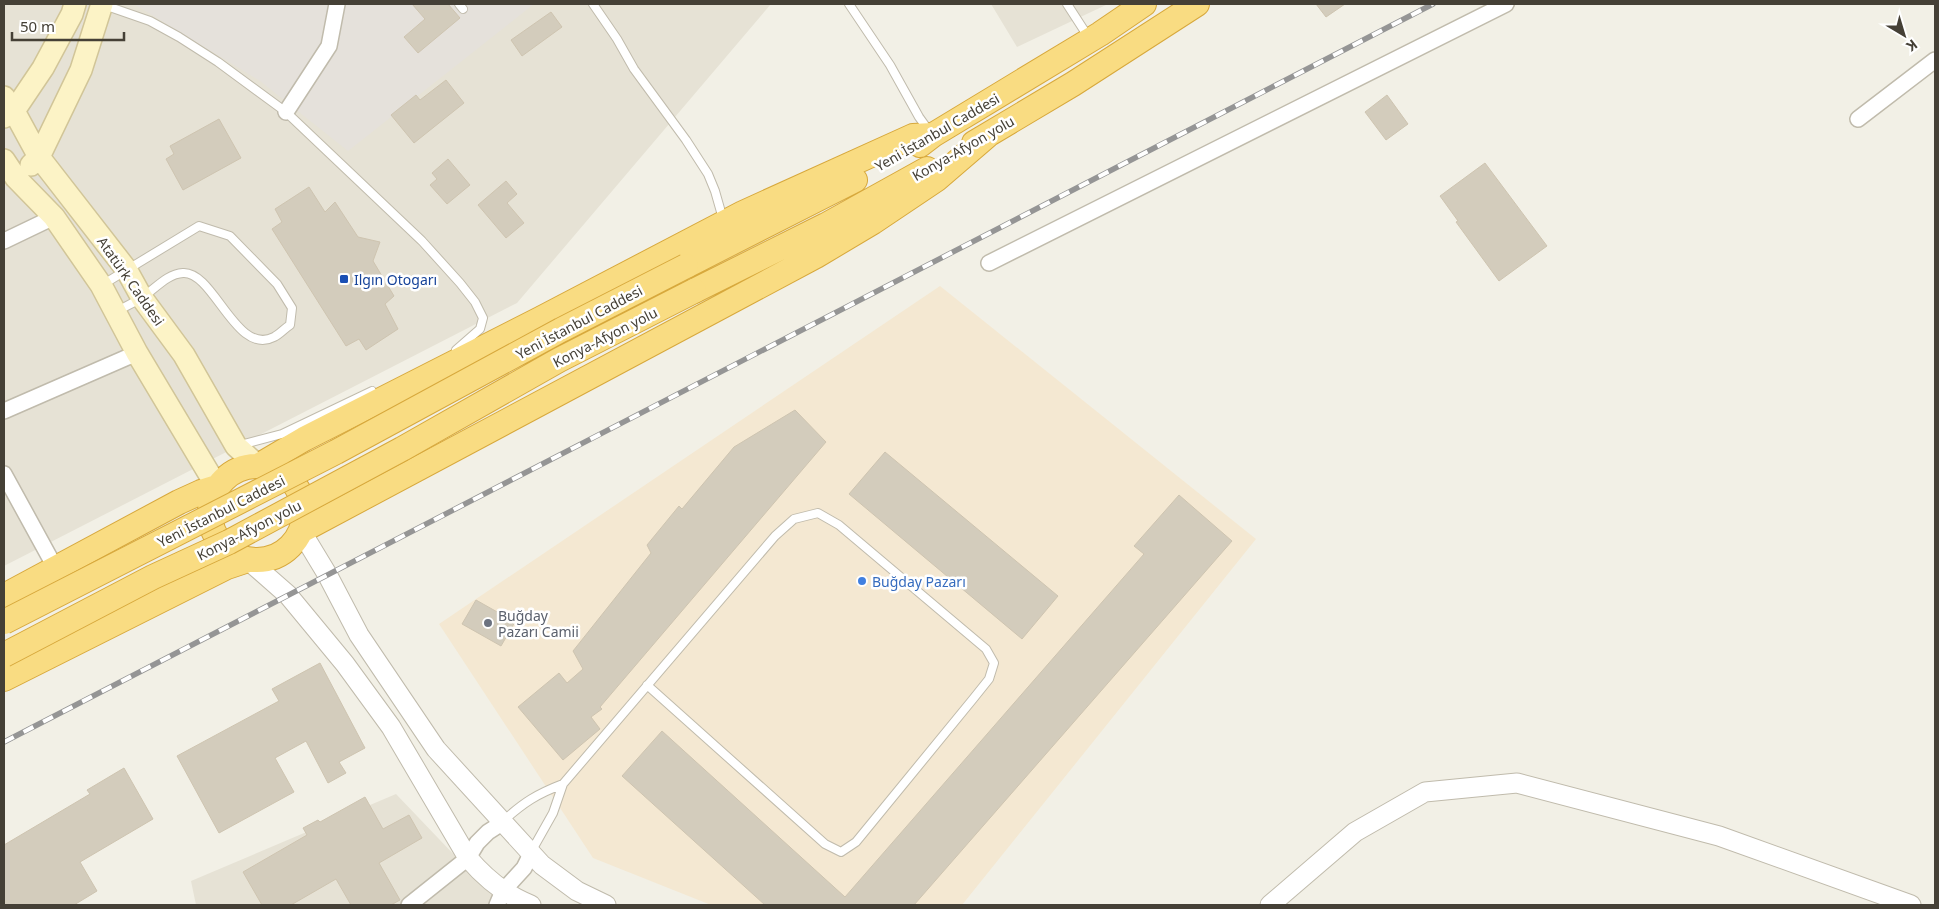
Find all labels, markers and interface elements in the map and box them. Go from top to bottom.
scale bar [12,10,125,42]
north arrow [1879,10,1929,60]
text: 50 m [20,16,55,36]
text: K [1902,35,1922,56]
street label: Yeni İstanbul Caddesi [871,89,1003,175]
street label: Konya-Afyon yolu [909,111,1017,185]
street label: Atatürk Caddesi [93,233,169,329]
place label: Ilgın Otogarı [354,270,437,289]
marker: Ilgın Otogarı [338,273,350,285]
street label: Yeni İstanbul Caddesi [512,281,646,363]
street label: Konya-Afyon yolu [550,302,660,372]
street label: Yeni İstanbul Caddesi [154,471,288,551]
street label: Konya-Afyon yolu [194,495,304,565]
place label: Buğday Pazarı [872,572,966,591]
marker: Buğday Pazarı [856,575,868,587]
place label: Buğday Pazarı Camii [498,606,579,641]
marker: Buğday Pazarı Camii [482,617,494,629]

